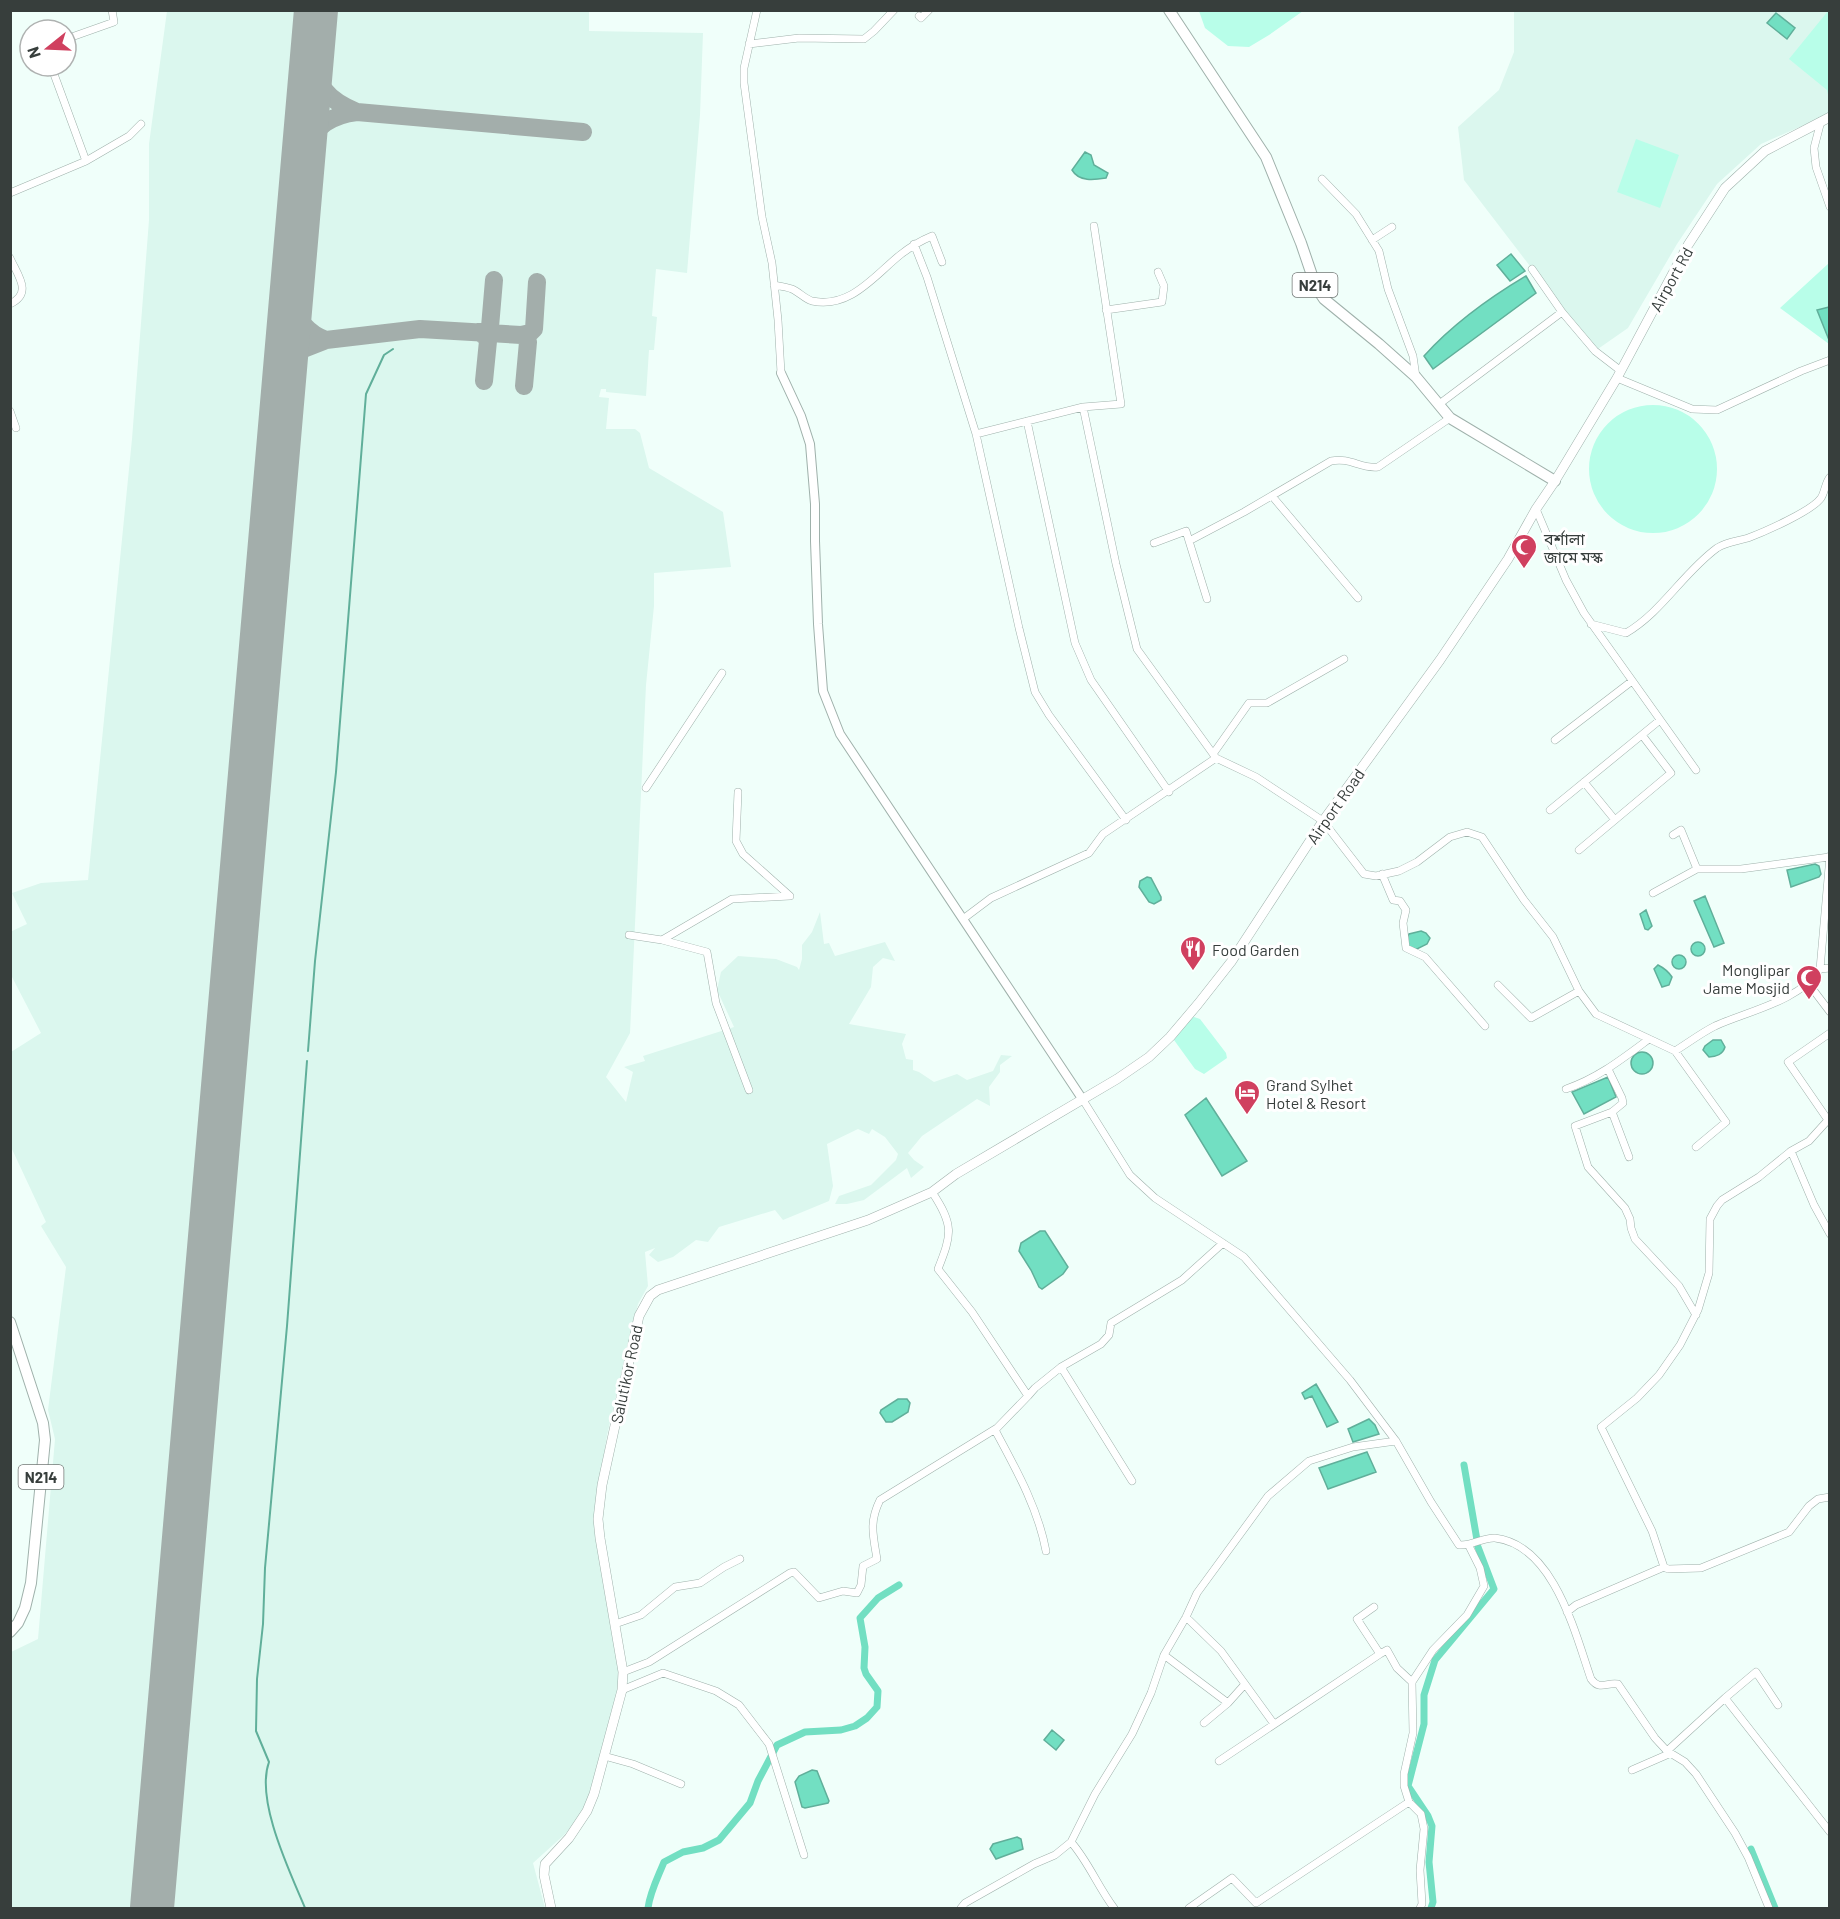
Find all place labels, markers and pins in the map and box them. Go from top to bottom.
place label: বর্শালা জামে মস্ক [1543,529,1604,566]
mosque icon: বর্শালা জামে মস্ক [1509,532,1539,570]
restaurant icon: Food Garden [1178,934,1208,972]
place label: Food Garden [1212,940,1299,959]
place label: Monglipar Jame Mosjid [1703,960,1790,997]
mosque icon: Monglipar Jame Mosjid [1794,963,1824,1001]
place label: Grand Sylhet Hotel & Resort [1266,1075,1366,1112]
hotel icon: Grand Sylhet Hotel & Resort [1232,1078,1262,1116]

